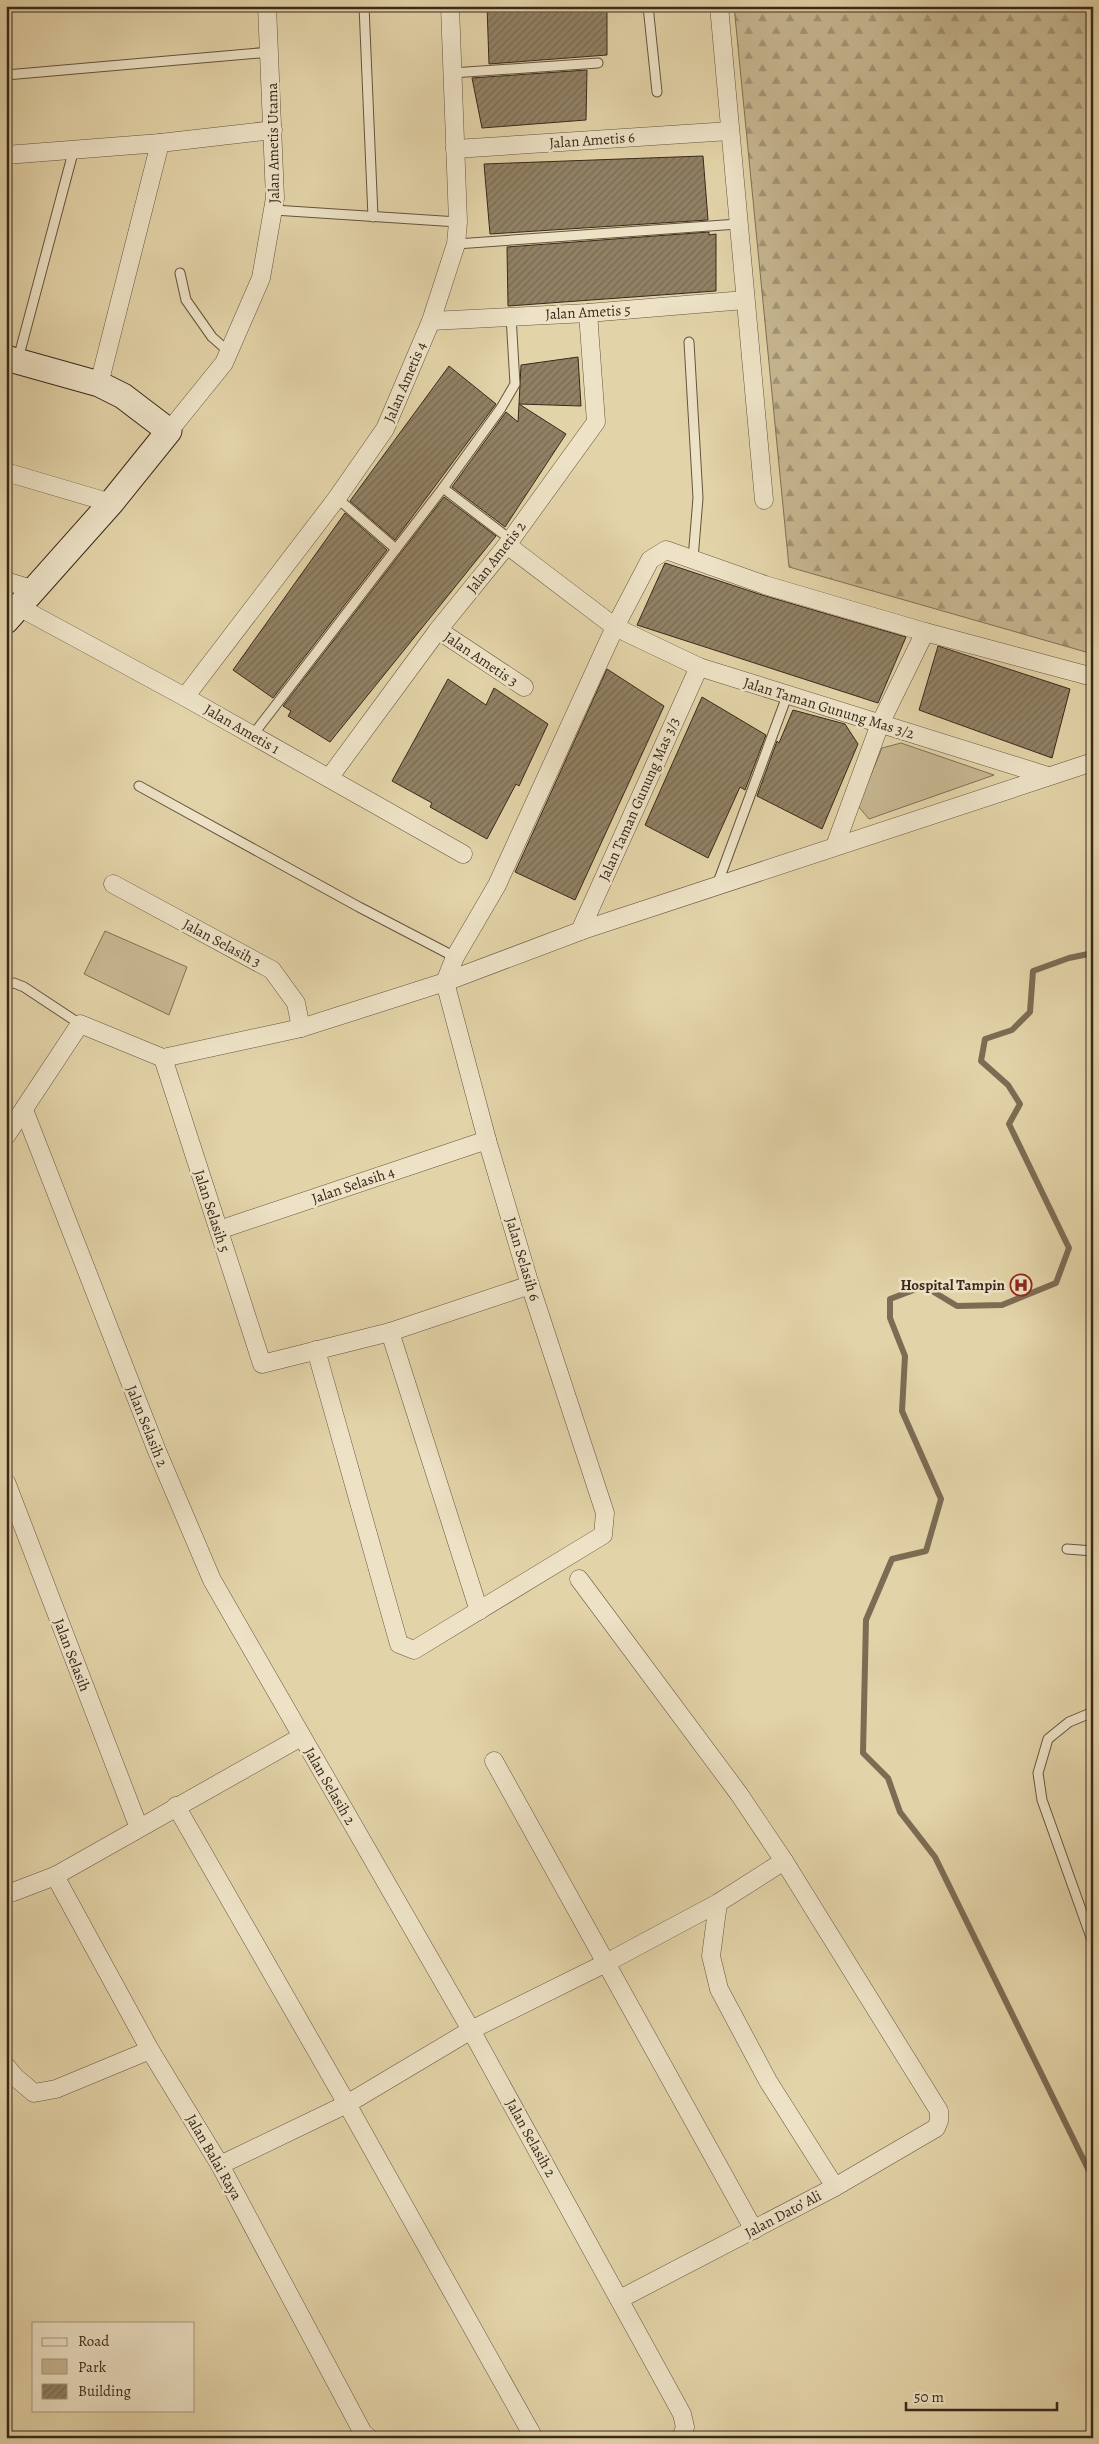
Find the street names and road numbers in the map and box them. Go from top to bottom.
street label: Jalan Ametis Utama [262,82,284,204]
street label: Jalan Ametis 6 [548,127,636,153]
street label: Jalan Ametis 5 [545,300,631,324]
street label: Jalan Ametis 4 [379,338,431,425]
street label: Jalan Ametis 2 [462,517,530,597]
street label: Jalan Ametis 3 [440,627,522,691]
street label: Jalan Taman Gunung Mas 3/2 [741,672,917,744]
street label: Jalan Ametis 1 [201,699,283,759]
street label: Jalan Taman Gunung Mas 3/3 [594,714,684,884]
street label: Jalan Selasih 3 [179,914,265,972]
street label: Jalan Selasih 4 [309,1161,397,1209]
street label: Jalan Selasih 5 [189,1167,235,1255]
street label: Jalan Selasih 6 [501,1215,545,1303]
street label: Jalan Selasih 2 [121,1382,173,1470]
street label: Jalan Selasih [49,1616,95,1694]
street label: Jalan Selasih 2 [300,1743,360,1829]
street label: Jalan Selasih 2 [501,2095,561,2181]
street label: Jalan Balai Raya [181,2110,247,2204]
street label: Jalan Dato’ Ali [741,2185,825,2243]

